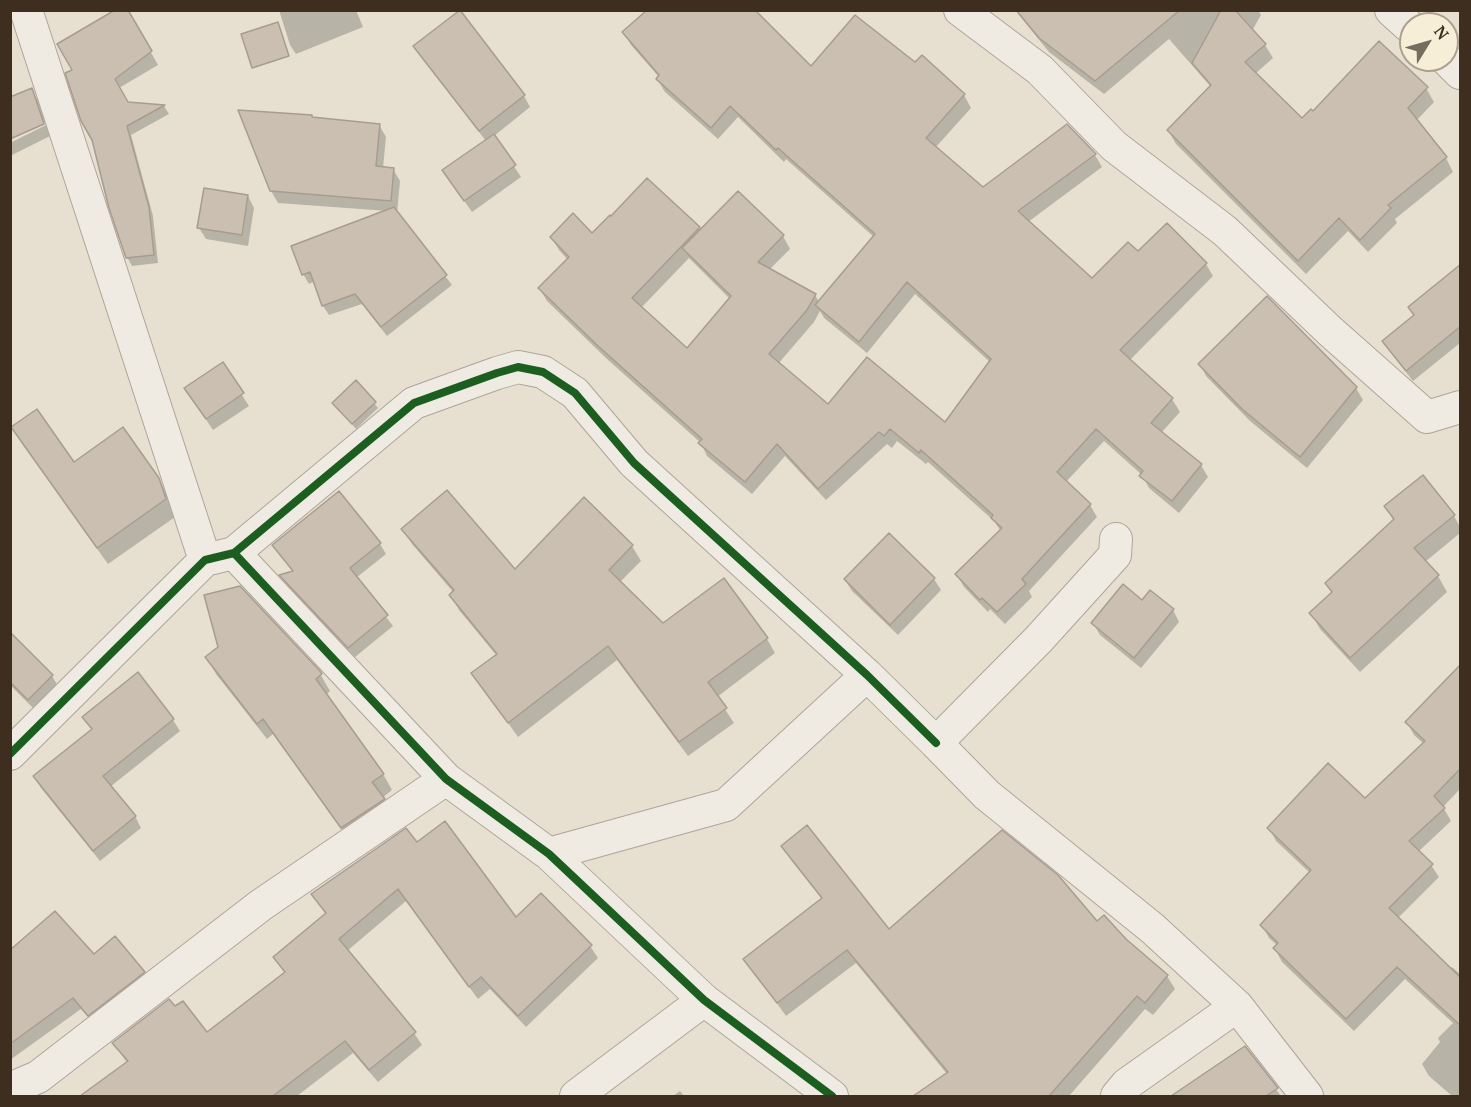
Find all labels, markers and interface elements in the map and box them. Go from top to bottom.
north arrow [1399,12,1459,72]
text: N [1429,21,1454,44]

